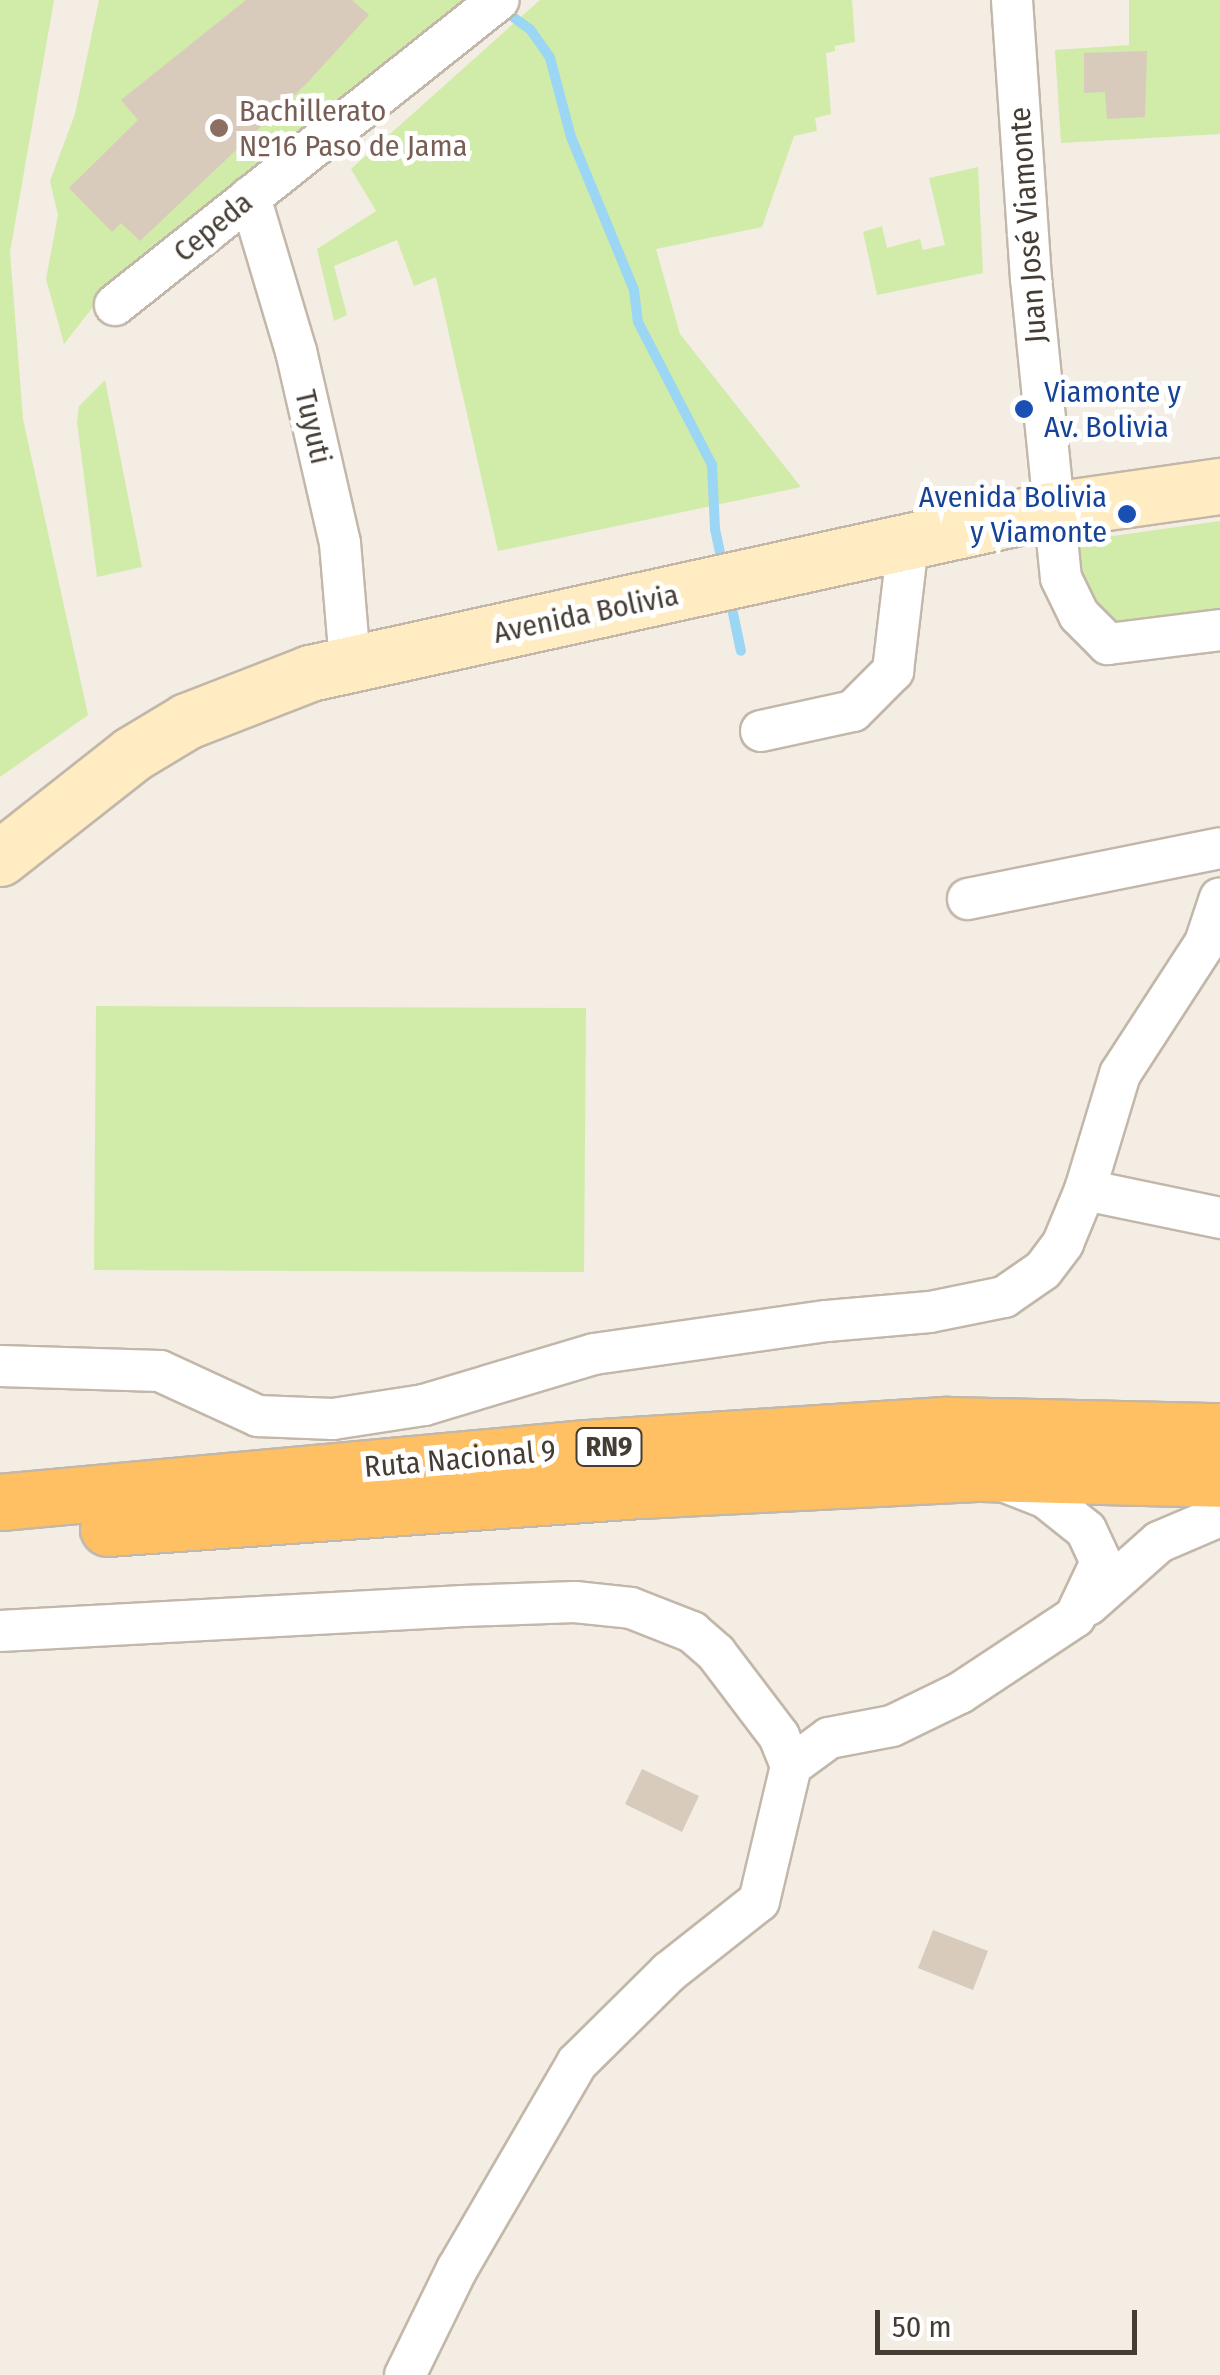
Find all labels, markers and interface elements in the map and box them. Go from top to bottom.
place label: Bachillerato Nº16 Paso de Jama [239,93,467,164]
street label: Juan José Viamonte [1002,106,1054,344]
marker: Bachillerato Nº16 Paso de Jama [208,117,230,139]
street label: Cepeda [166,184,260,270]
place label: Viamonte y Av. Bolivia [1044,374,1181,444]
street label: Tuyuti [287,386,339,468]
marker: Viamonte y Av. Bolivia [1013,398,1035,420]
place label: Avenida Bolivia y Viamonte [919,479,1107,550]
marker: Avenida Bolivia y Viamonte [1116,503,1138,525]
street label: Avenida Bolivia [490,577,682,651]
road number: RN9 [574,1424,644,1470]
street label: Ruta Nacional 9 [363,1433,557,1485]
scale bar [880,2290,1142,2352]
text: 50 m [892,2309,952,2345]

